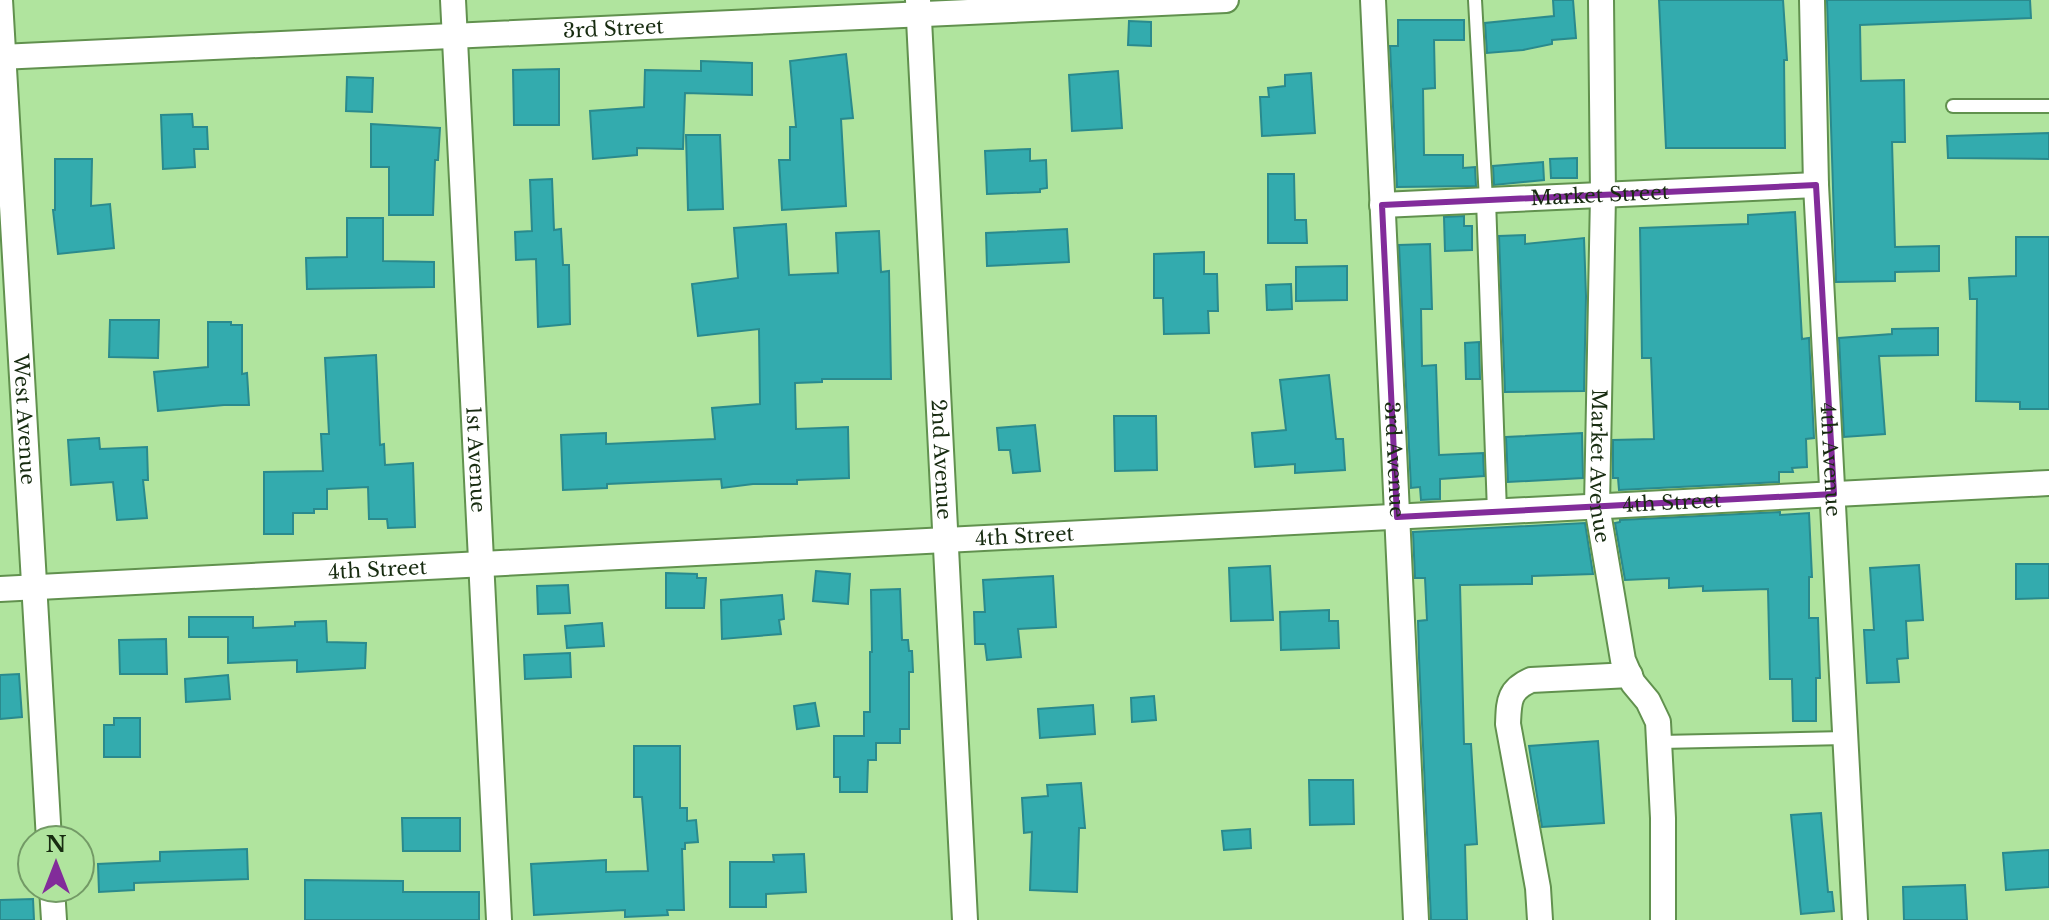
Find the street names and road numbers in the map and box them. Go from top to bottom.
street label: 3rd Street [562,14,665,43]
street label: Market Street [1530,180,1670,210]
street label: West Avenue [9,352,40,486]
street label: Market Avenue [1585,389,1615,545]
street label: 2nd Avenue [926,398,957,520]
street label: 3rd Avenue [1380,401,1409,518]
street label: 4th Avenue [1816,402,1846,517]
street label: 1st Avenue [461,406,491,513]
street label: 4th Street [1622,488,1722,517]
street label: 4th Street [975,521,1075,551]
street label: 4th Street [327,555,428,584]

